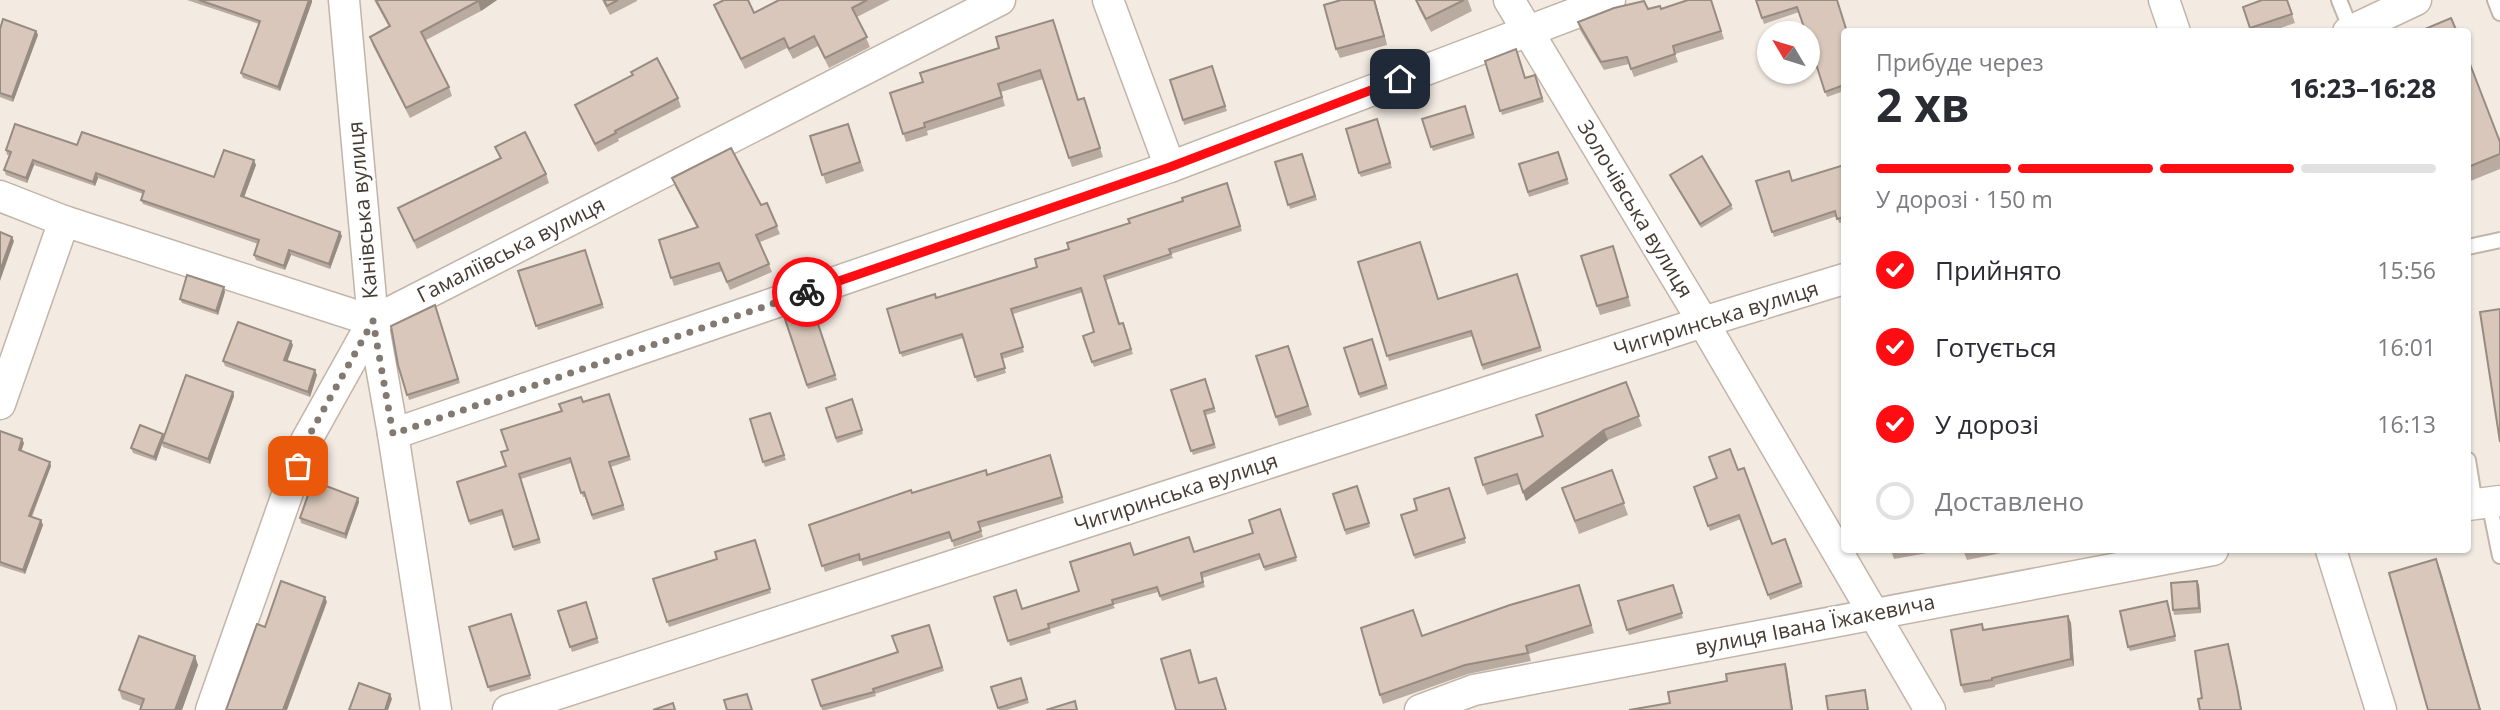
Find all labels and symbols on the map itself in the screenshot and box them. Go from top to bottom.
north arrow [1757,21,1820,84]
pin [1370,49,1430,109]
street label: Золочівська вулиця [1572,114,1700,303]
street label: Канівська вулиця [340,120,384,300]
street label: Гамаліївська вулиця [412,190,609,309]
courier [772,257,842,327]
street label: Чигиринська вулиця [1610,274,1822,363]
pin [268,436,328,496]
street label: Чигиринська вулиця [1070,446,1281,538]
street label: вулиця Івана Їжакевича [1693,587,1937,661]

